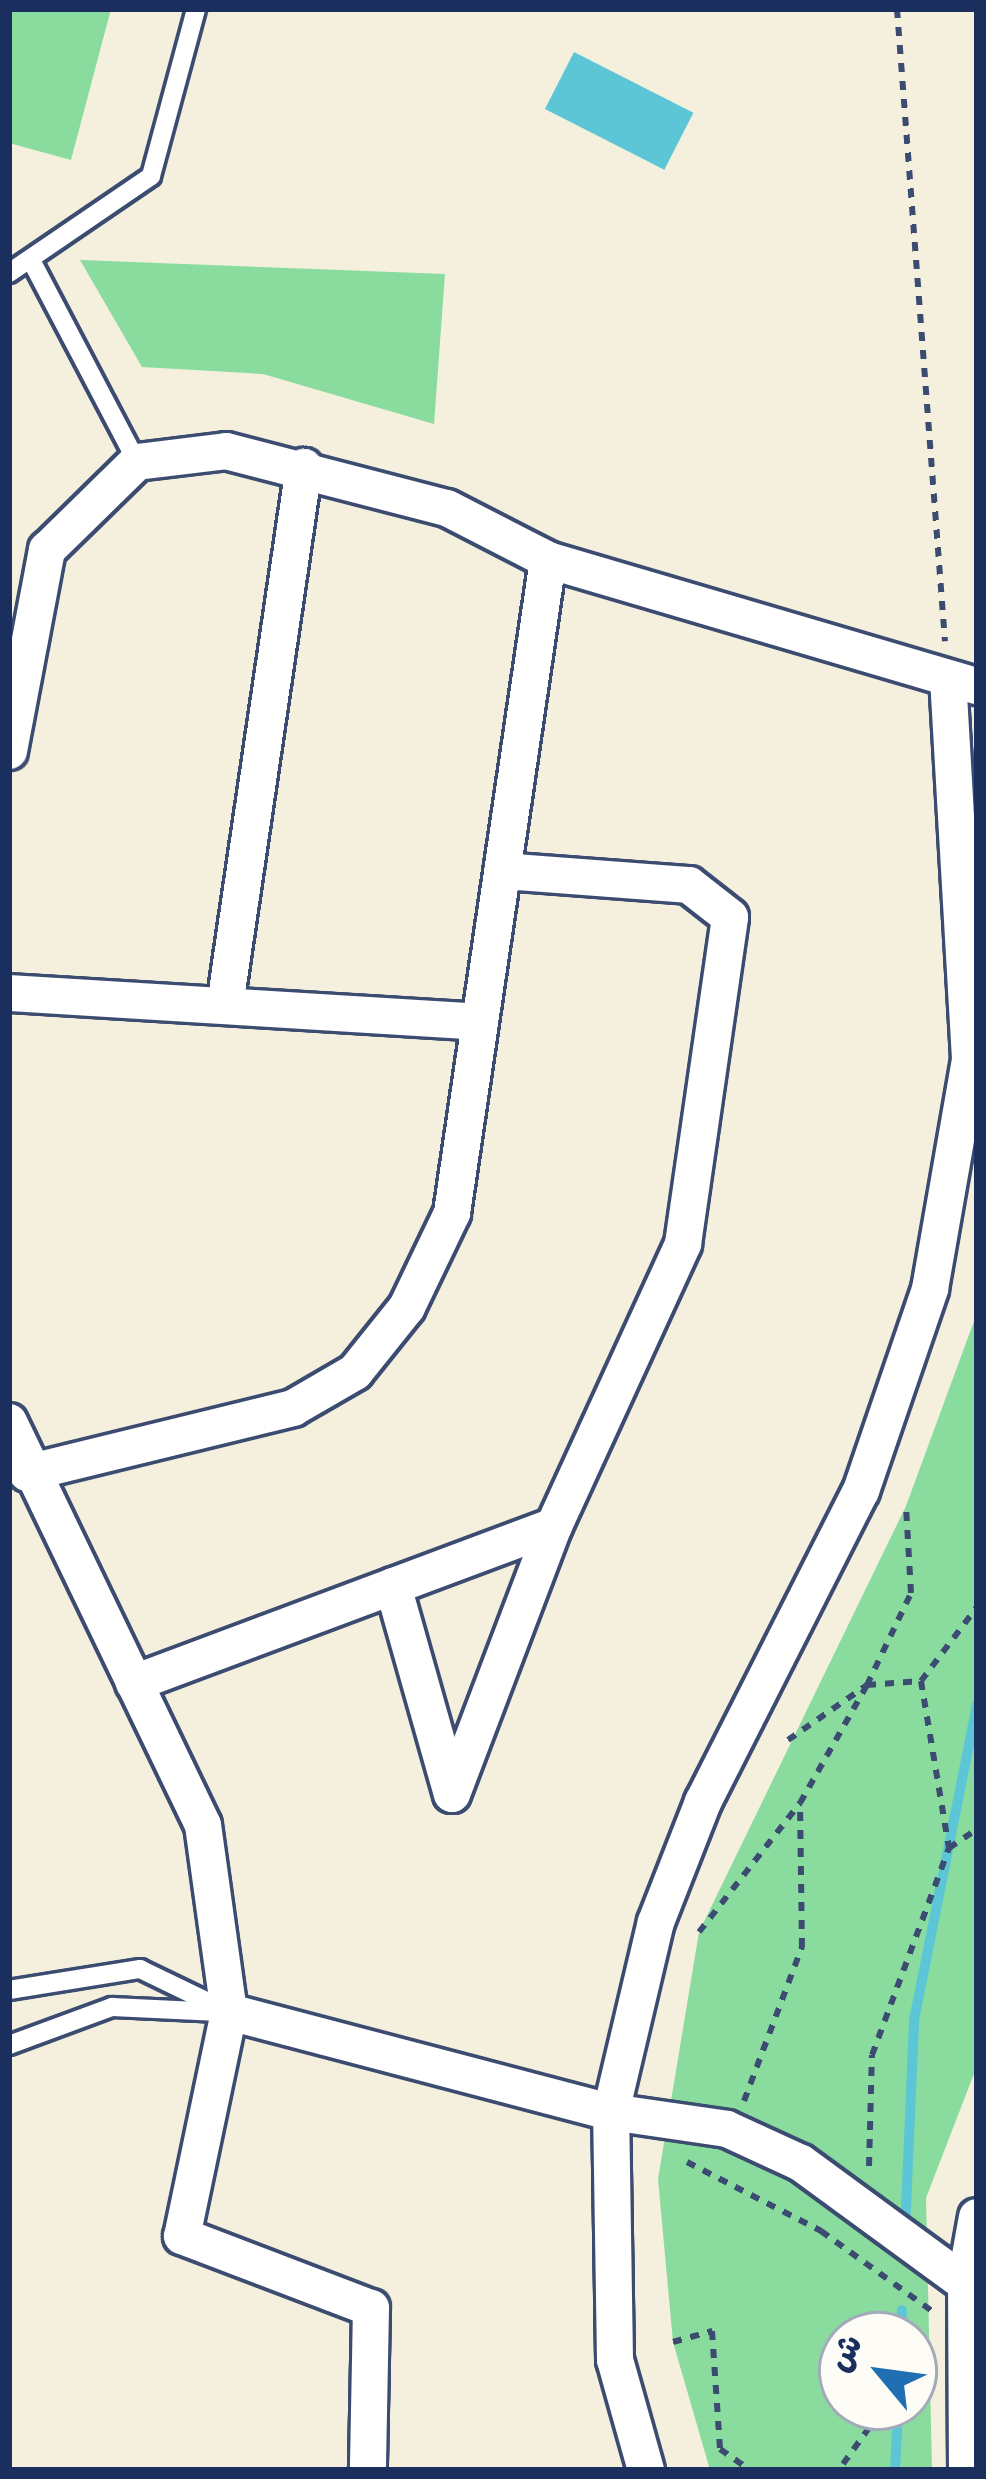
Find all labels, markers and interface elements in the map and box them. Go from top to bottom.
north arrow [818,2311,938,2431]
text: ش [824,2330,875,2380]

